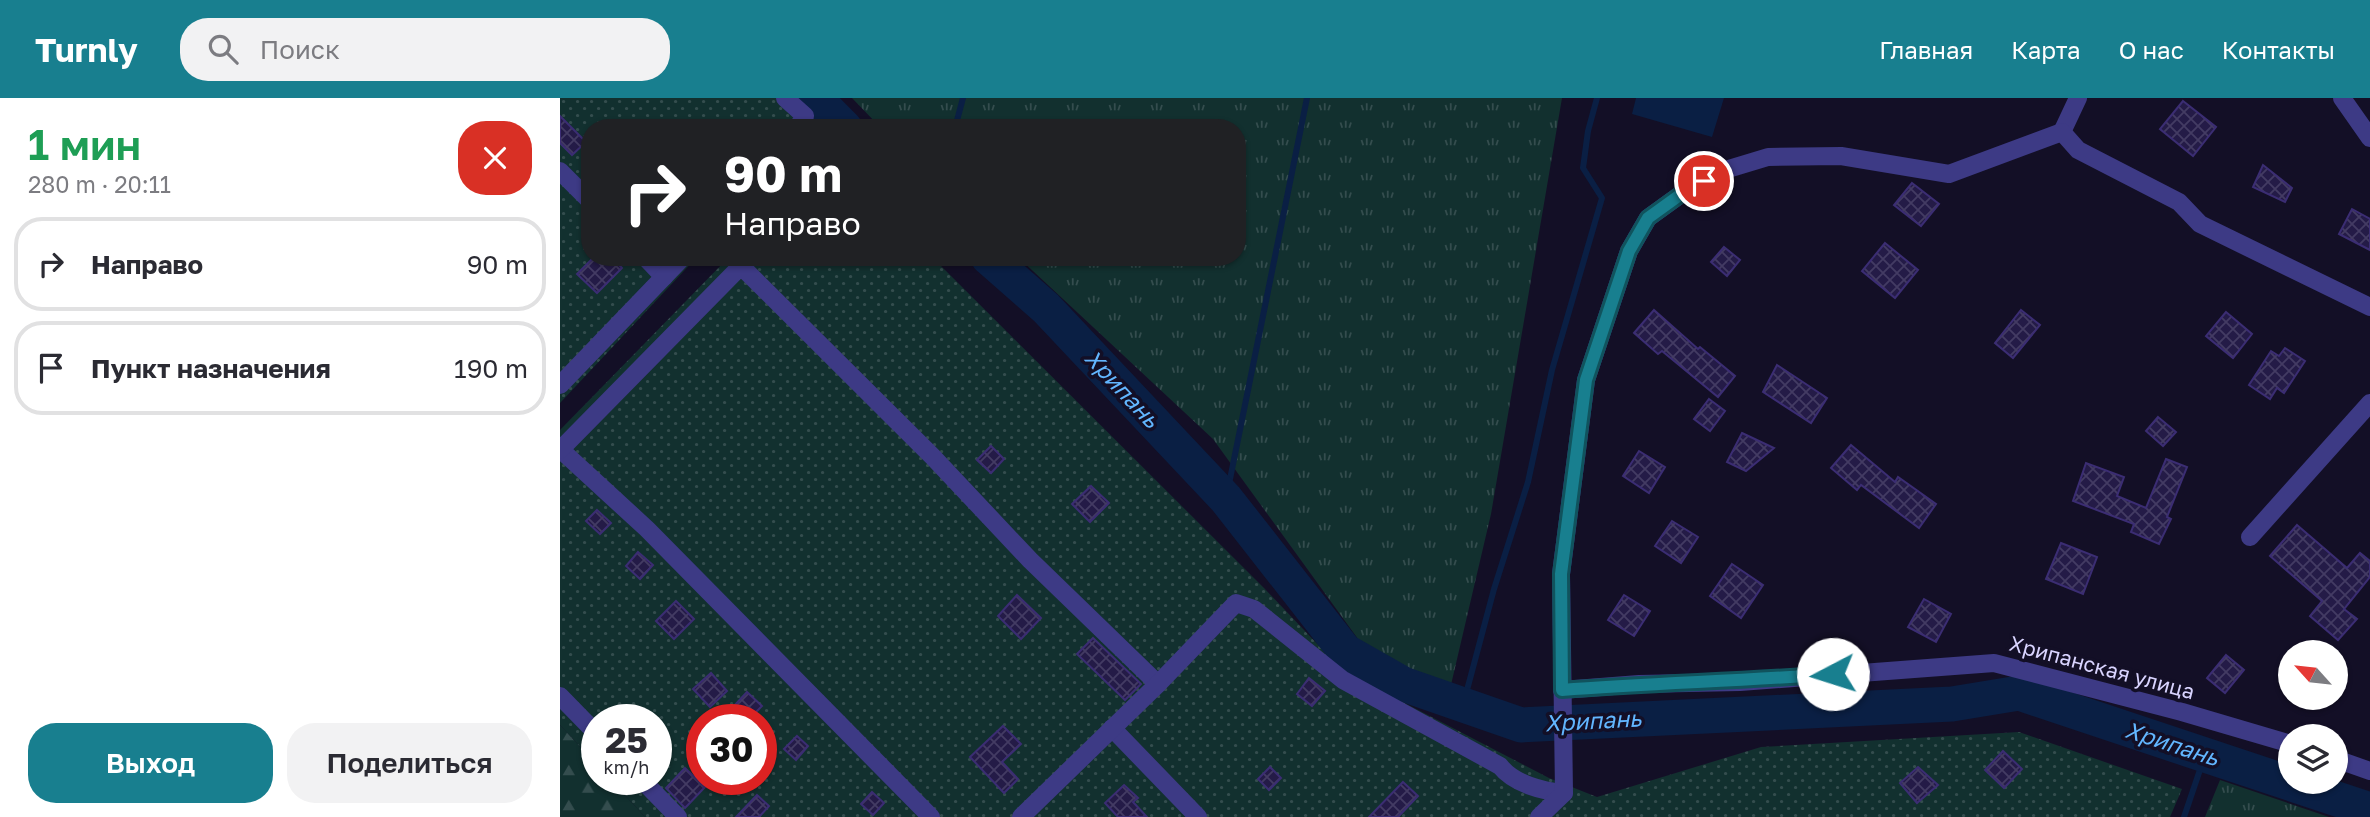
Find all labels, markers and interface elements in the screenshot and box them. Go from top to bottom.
search box [180,18,670,81]
text: Turnly [35,30,138,69]
icon: search [204,30,242,68]
text: Поиск [260,34,340,65]
text: Главная [1879,35,1973,64]
text: Карта [2011,35,2081,64]
text: О нас [2119,35,2184,64]
text: Контакты [2222,35,2335,64]
text: 1 мин [28,119,141,169]
button: close [458,121,532,195]
text: 90 m [724,144,842,203]
icon: right [609,147,700,238]
pin [1674,151,1734,211]
icon: arrive [1685,162,1723,200]
text: 280 m · 20:11 [28,170,171,198]
text: Направо [724,204,861,242]
icon: right [32,245,70,283]
text: Направо [91,249,203,280]
text: 90 m [467,249,528,280]
water label: Хрипань [1080,344,1166,434]
icon: arrive [32,349,70,387]
text: Пункт назначения [91,353,331,384]
text: 190 m [454,353,528,384]
street label: Хрипанская улица [2007,630,2198,704]
position arrow [1796,637,1870,711]
north arrow [2278,640,2348,710]
map controls [2278,640,2348,794]
water label: Хрипань [1544,703,1643,737]
speed limit sign: 30 [686,704,777,795]
water label: Хрипань [2122,715,2223,772]
text: 25 [605,719,648,761]
button: Выход [28,723,273,803]
button: Поделиться [287,723,532,803]
button: layers [2278,724,2348,794]
text: km/h [604,756,649,778]

